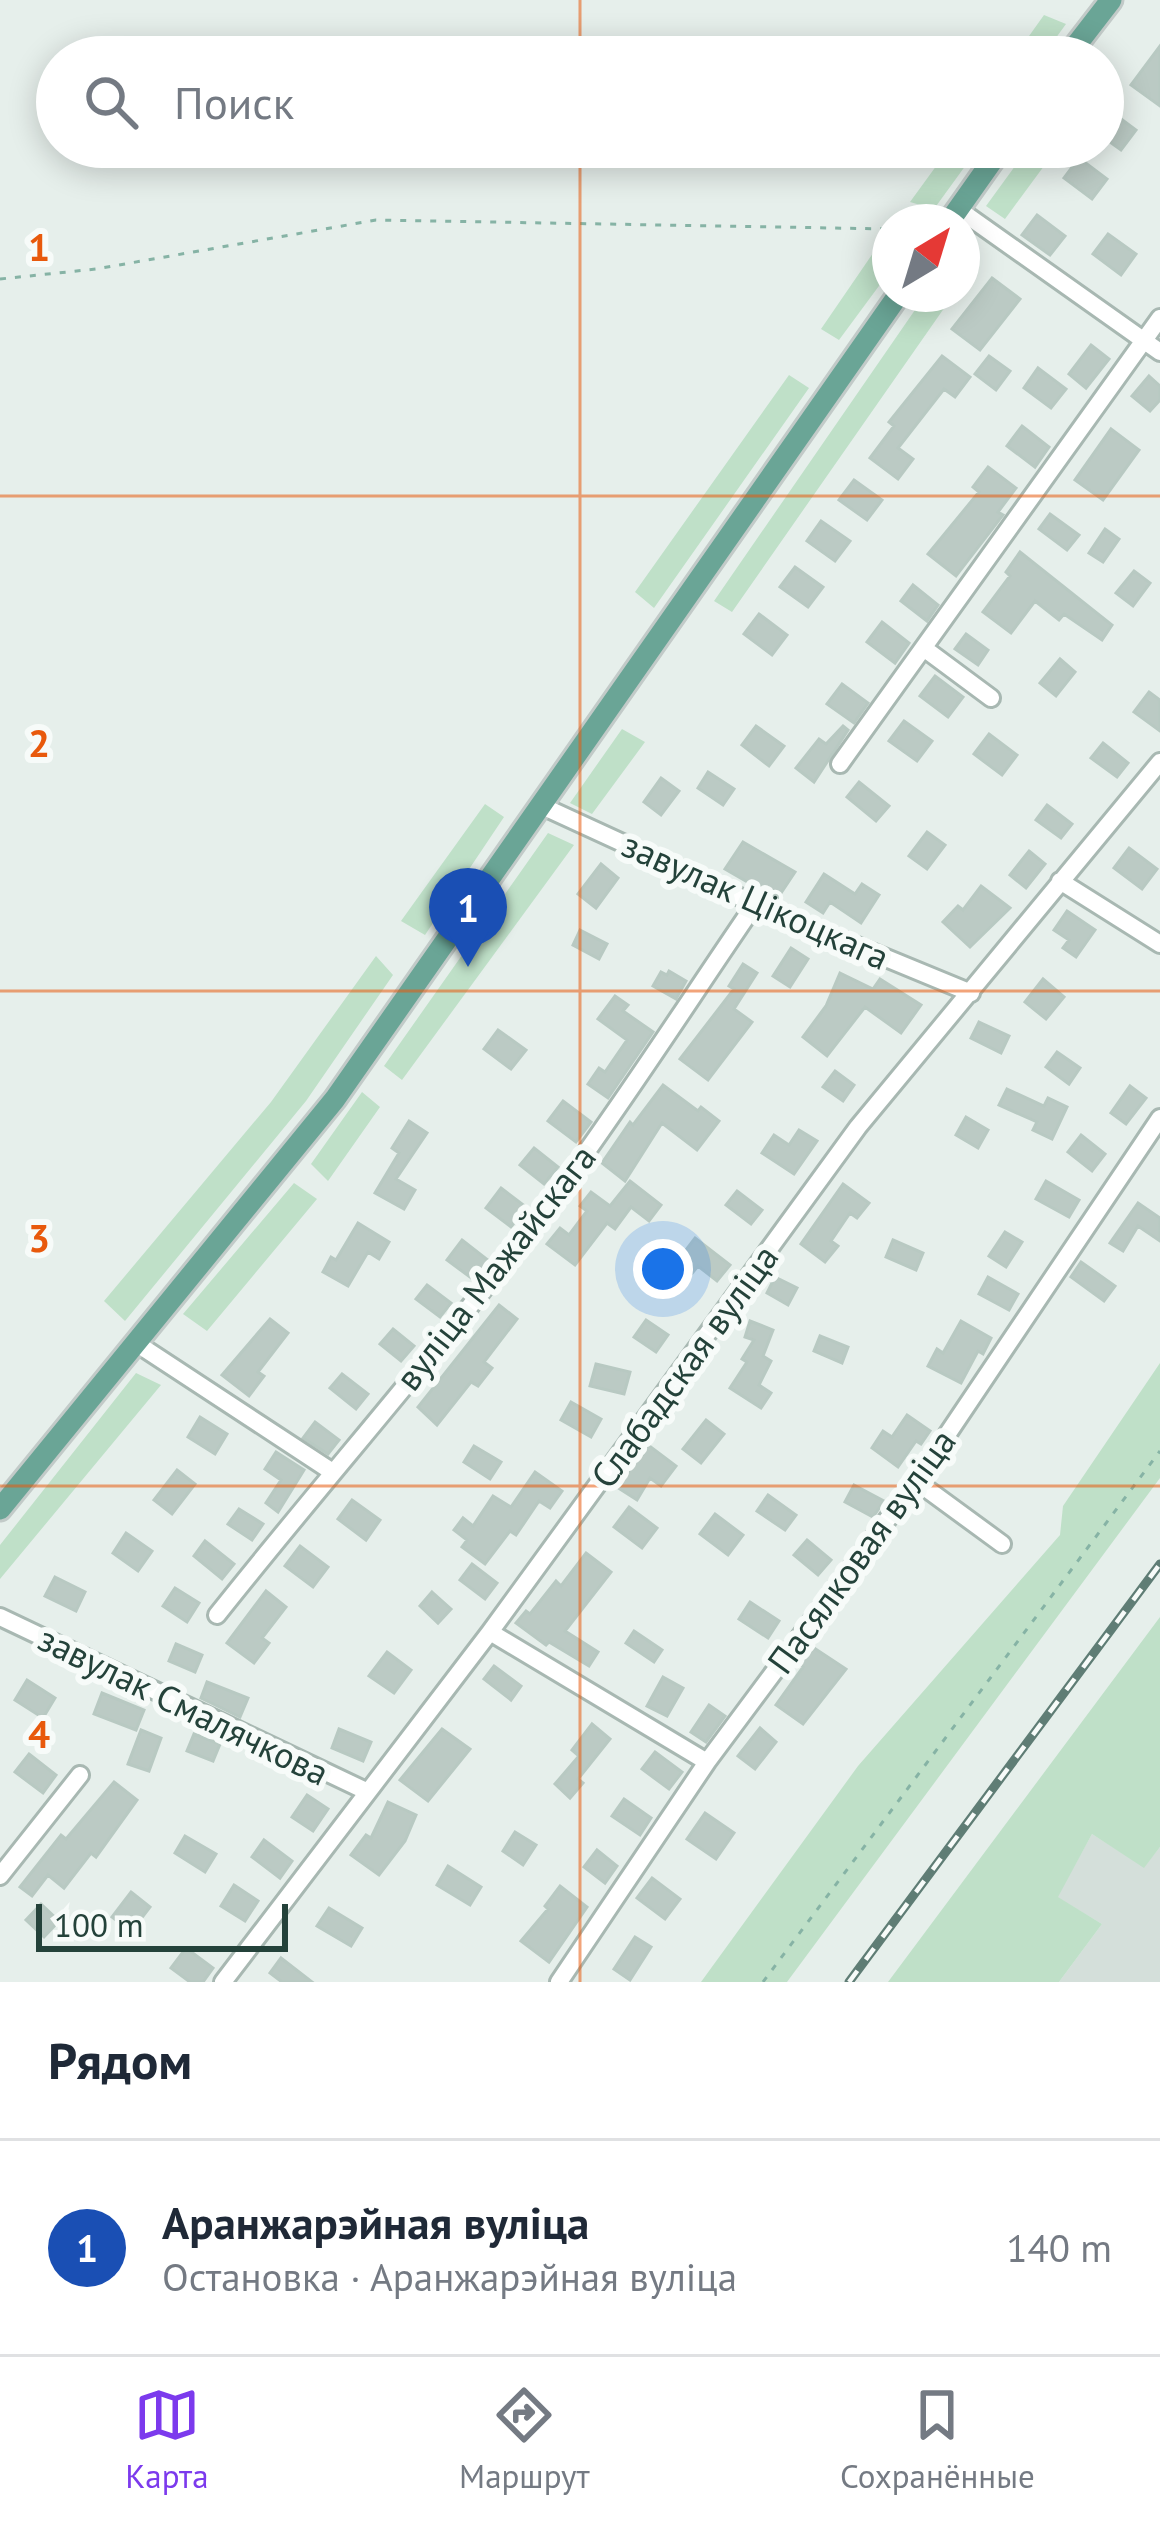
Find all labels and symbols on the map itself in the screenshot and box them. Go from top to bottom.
north arrow [872,204,980,312]
text: 1 [28,221,50,272]
text: 2 [28,717,50,768]
street label: завулак Цікоцкага [615,820,897,980]
pin: 1 [429,868,507,967]
street label: вуліца Мажайскага [384,1135,606,1399]
text: 3 [28,1212,50,1263]
street label: Слабадская вуліца [580,1235,788,1497]
your location [633,1239,693,1299]
street label: Пасялковая вуліца [756,1419,966,1683]
street label: завулак Смалячкова [31,1614,337,1796]
text: 4 [28,1708,50,1759]
scale bar [36,1898,288,1951]

